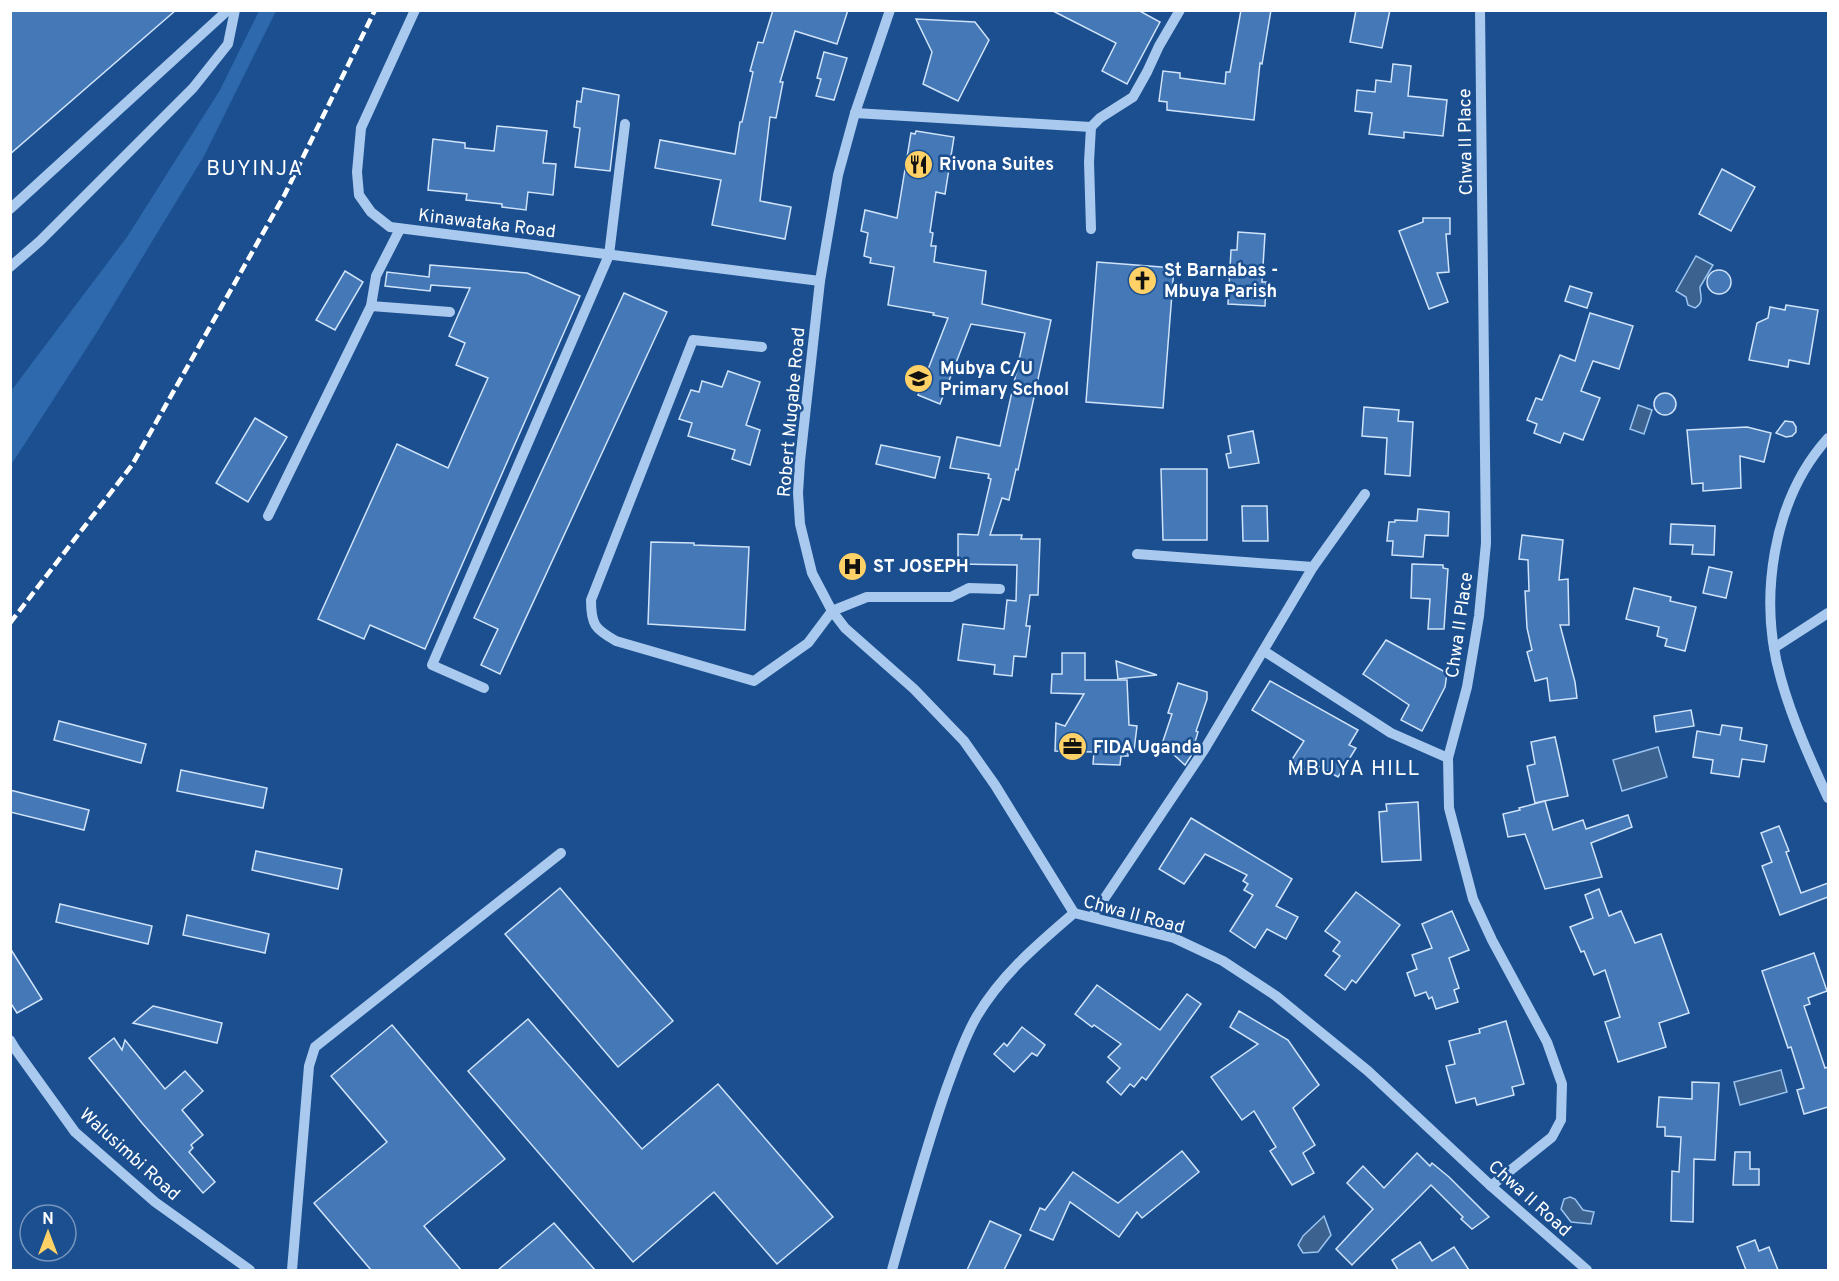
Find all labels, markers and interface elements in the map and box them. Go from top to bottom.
street label: Chwa II Place [1454,88,1479,196]
restaurant icon: Rivona Suites [902,148,934,180]
place label: Rivona Suites [939,154,1054,177]
district label: BUYINJA [206,156,304,183]
street label: Kinawataka Road [417,205,557,244]
place label: St Barnabas - Mbuya Parish [1164,260,1278,304]
church icon: St Barnabas - Mbuya Parish [1127,264,1159,296]
street label: Robert Mugabe Road [774,326,811,498]
place label: Mubya C/U Primary School [940,358,1069,402]
school or university icon: Mubya C/U Primary School [903,362,935,394]
hospital icon: ST JOSEPH [836,550,868,582]
place label: ST JOSEPH [873,556,969,579]
street label: Chwa II Place [1442,571,1479,680]
office icon: FIDA Uganda [1056,731,1088,763]
place label: FIDA Uganda [1093,737,1202,760]
district label: MBUYA HILL [1287,756,1421,783]
street label: Chwa II Road [1080,891,1187,940]
street label: Walusimbi Road [74,1104,184,1206]
street label: Chwa II Road [1483,1156,1575,1242]
north arrow [18,1203,78,1263]
text: N [42,1210,54,1230]

